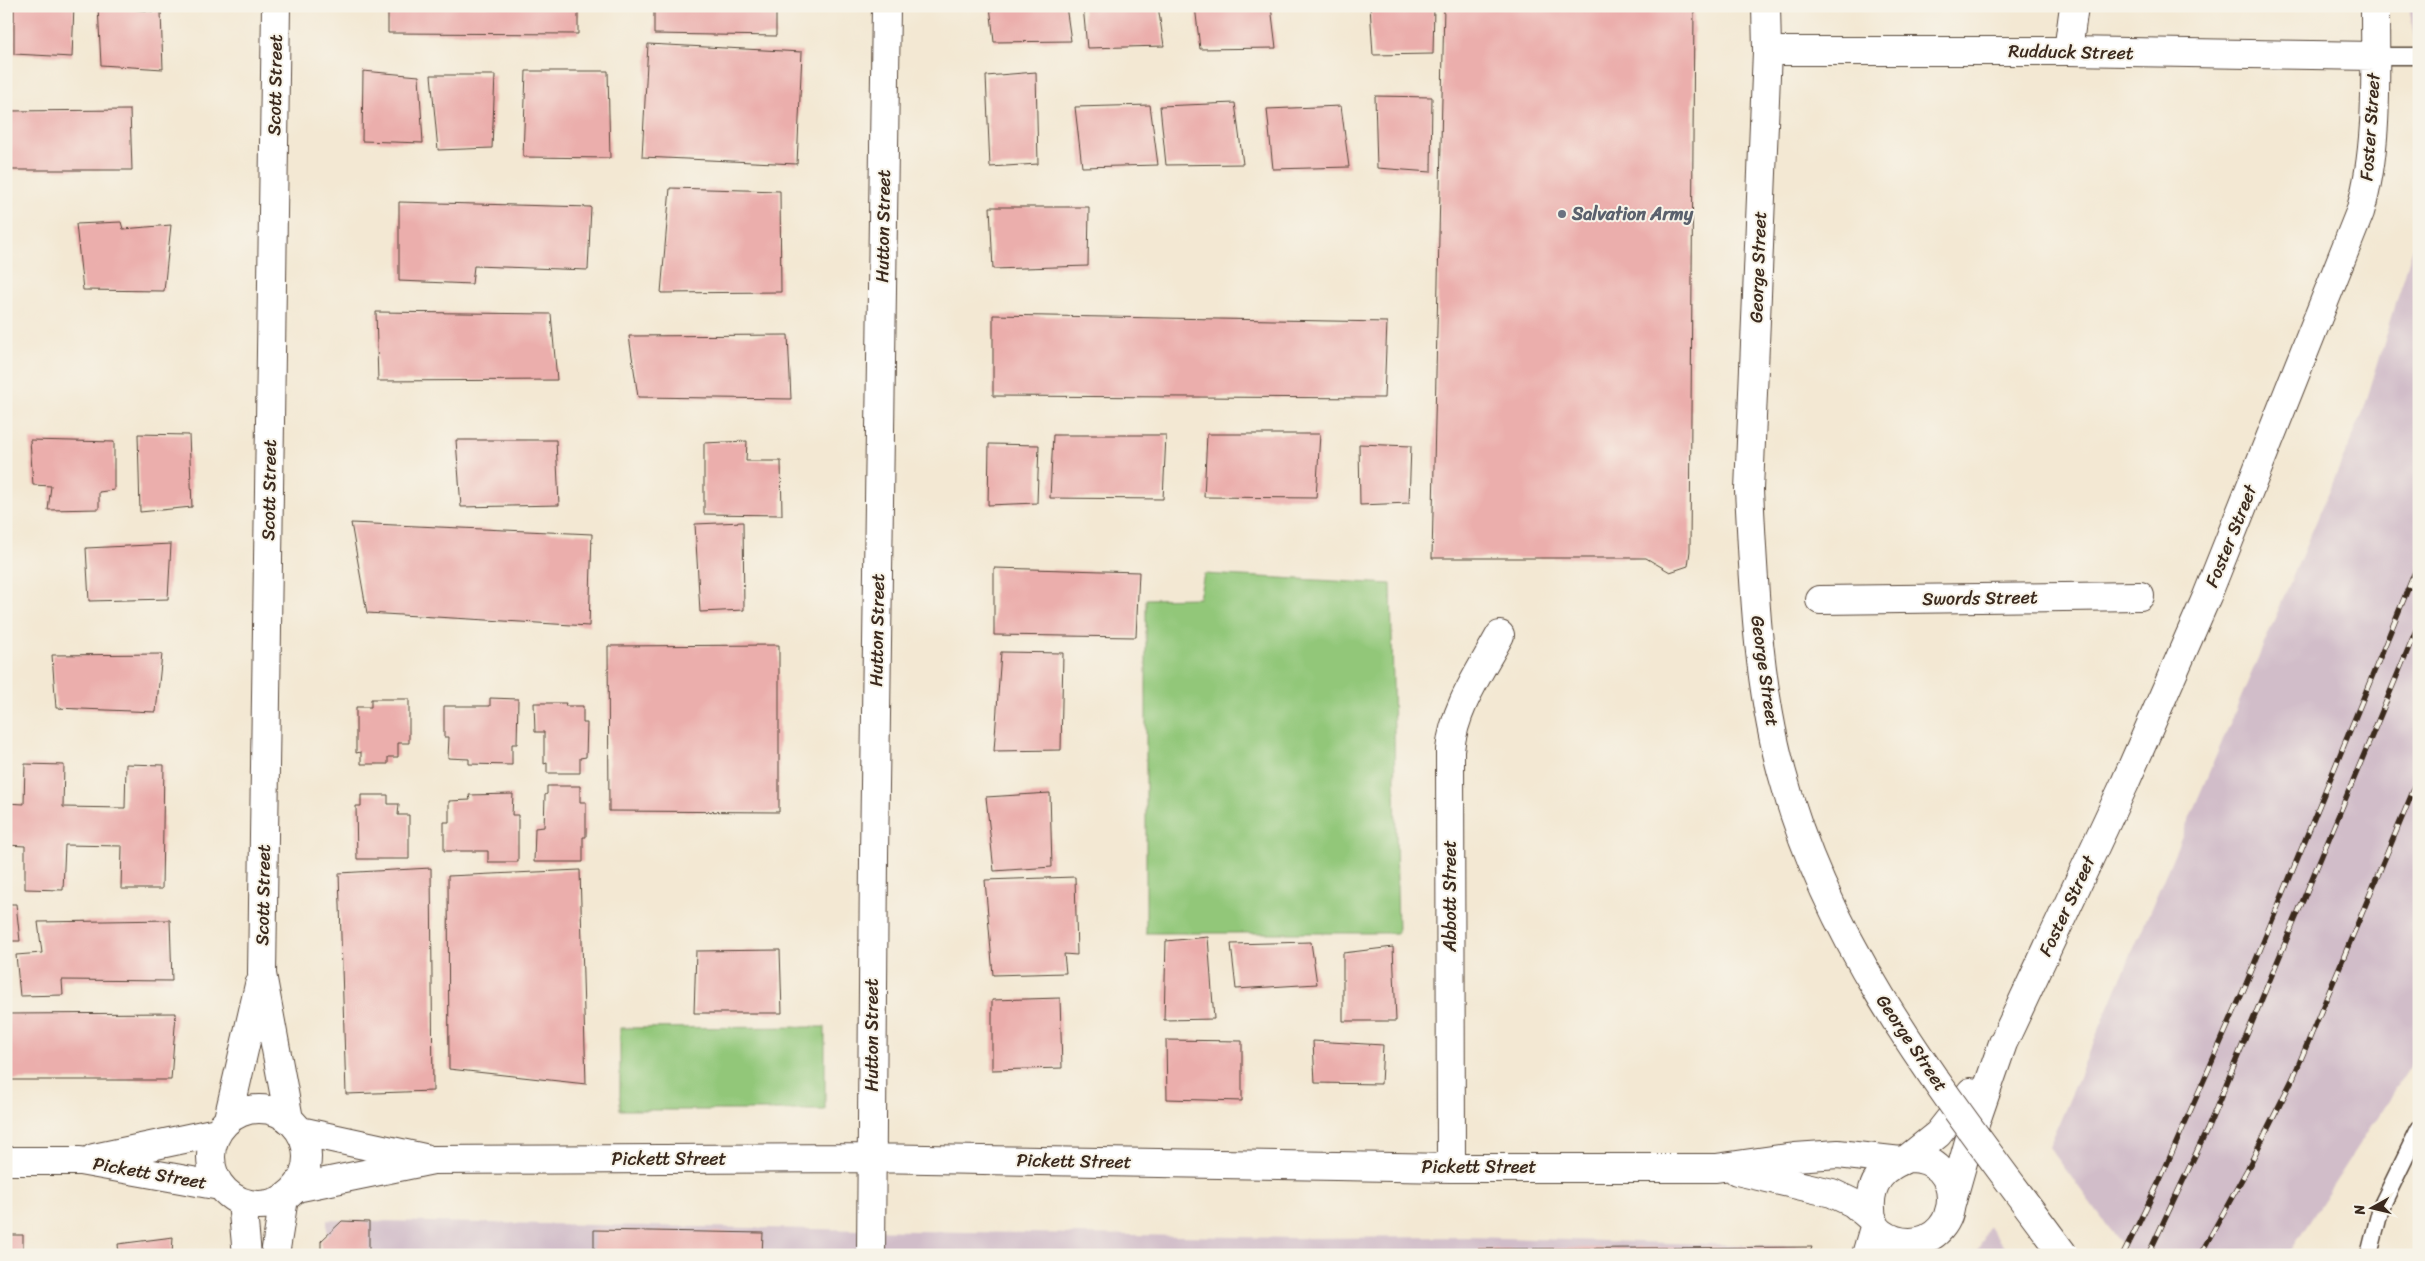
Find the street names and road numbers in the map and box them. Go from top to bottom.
street label: Scott Street [258,34,292,136]
street label: Rudduck Street [2008,35,2134,69]
street label: Foster Street [2350,71,2390,182]
street label: Hutton Street [866,169,900,283]
street label: George Street [1740,210,1776,323]
street label: Scott Street [252,439,286,541]
street label: Foster Street [2196,479,2266,592]
street label: Hutton Street [860,573,894,687]
street label: Swords Street [1922,581,2038,615]
street label: George Street [1741,613,1789,729]
street label: Abbott Street [1434,840,1466,953]
street label: Scott Street [246,844,280,946]
street label: Foster Street [2030,850,2105,962]
street label: Hutton Street [856,978,888,1092]
street label: George Street [1867,988,1957,1098]
street label: Pickett Street [612,1143,727,1175]
street label: Pickett Street [1016,1144,1132,1178]
street label: Pickett Street [91,1147,210,1199]
street label: Pickett Street [1422,1151,1537,1183]

